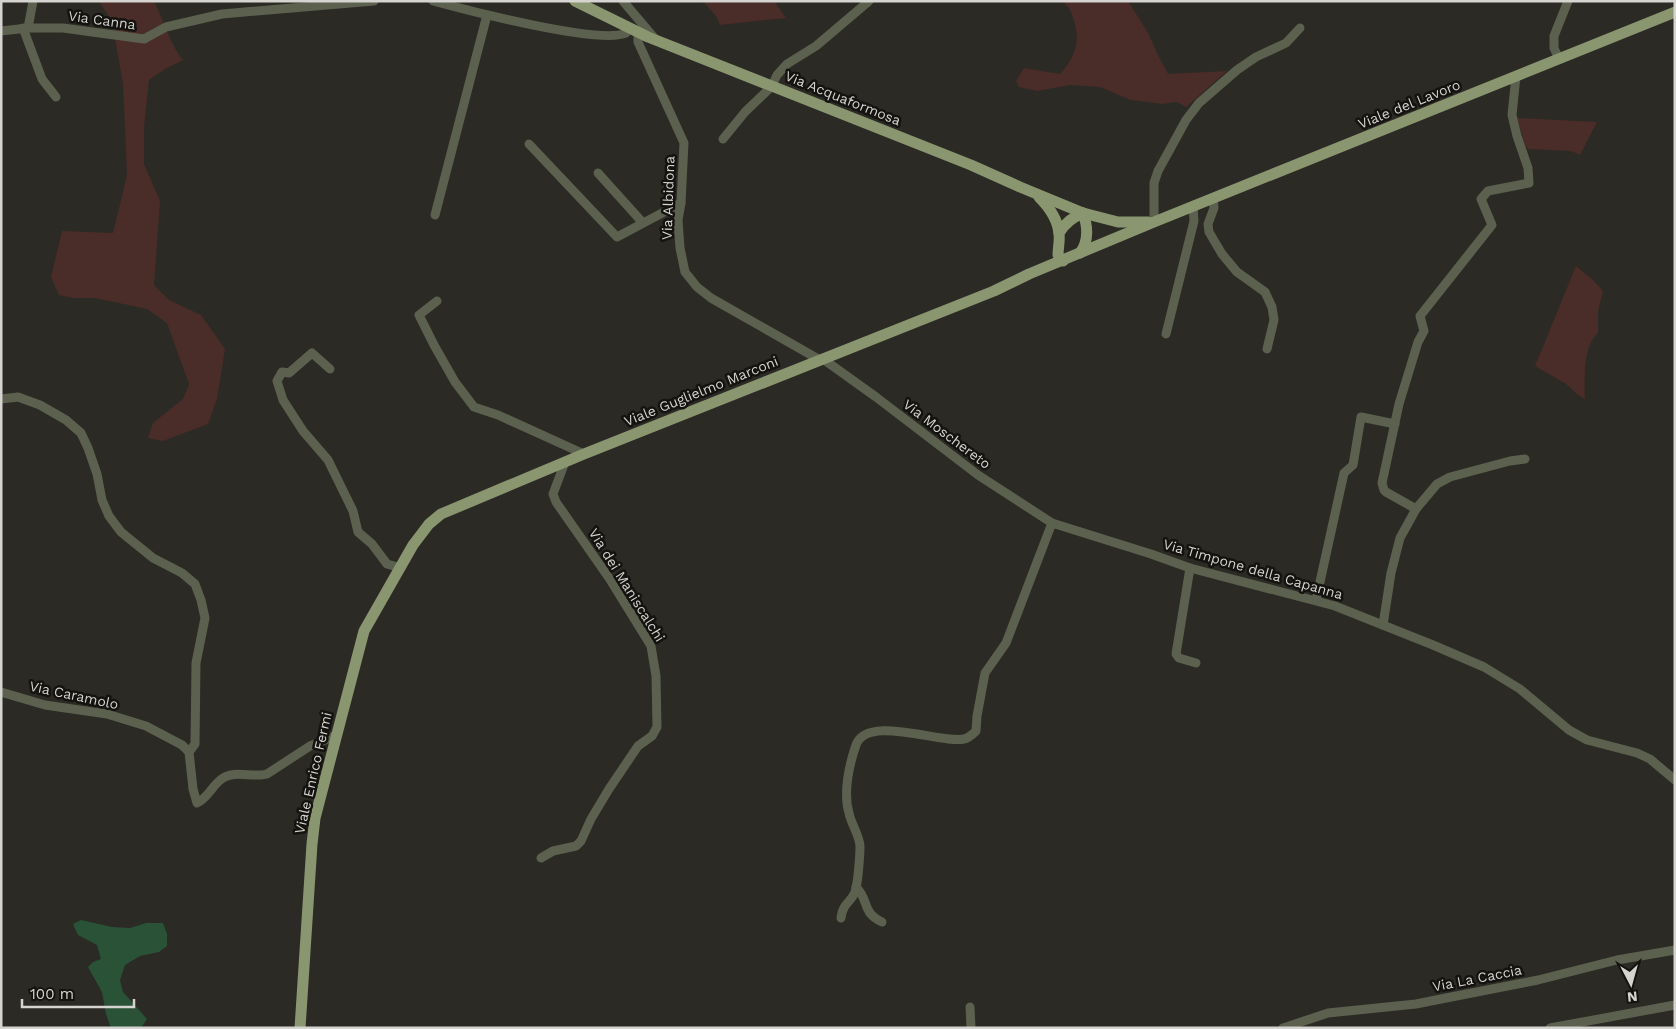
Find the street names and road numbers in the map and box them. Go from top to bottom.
street label: Via Canna [67,7,137,33]
street label: Via Acquaformosa [783,67,903,129]
street label: Viale del Lavoro [1356,76,1462,132]
street label: Via Albidona [659,155,677,240]
street label: Viale Guglielmo Marconi [622,353,780,429]
street label: Via Moschereto [900,396,994,472]
street label: Via dei Maniscalchi [586,525,668,645]
street label: Via Timpone della Capanna [1161,536,1345,602]
street label: Via Caramolo [28,678,120,712]
street label: Viale Enrico Fermi [291,711,335,835]
street label: Via La Caccia [1431,961,1523,995]

